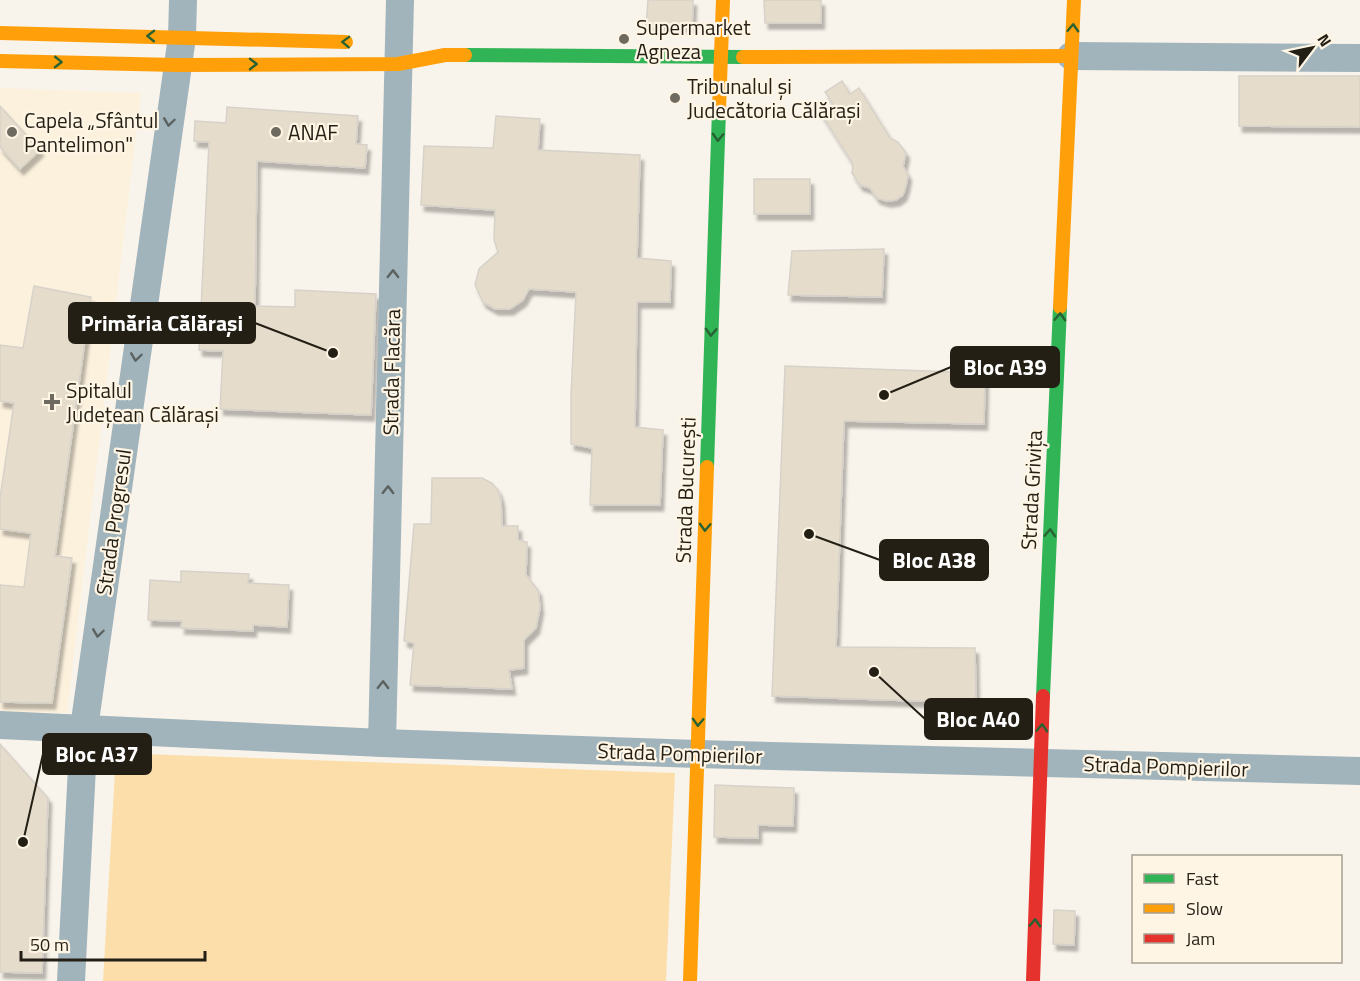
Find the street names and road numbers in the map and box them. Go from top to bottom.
street label: Strada Flacăra [374,308,408,436]
street label: Strada București [666,416,704,564]
street label: Strada Grivița [1012,429,1050,551]
street label: Strada Progresul [87,447,139,597]
street label: Strada Pompierilor [597,734,763,772]
street label: Strada Pompierilor [1083,747,1249,785]

